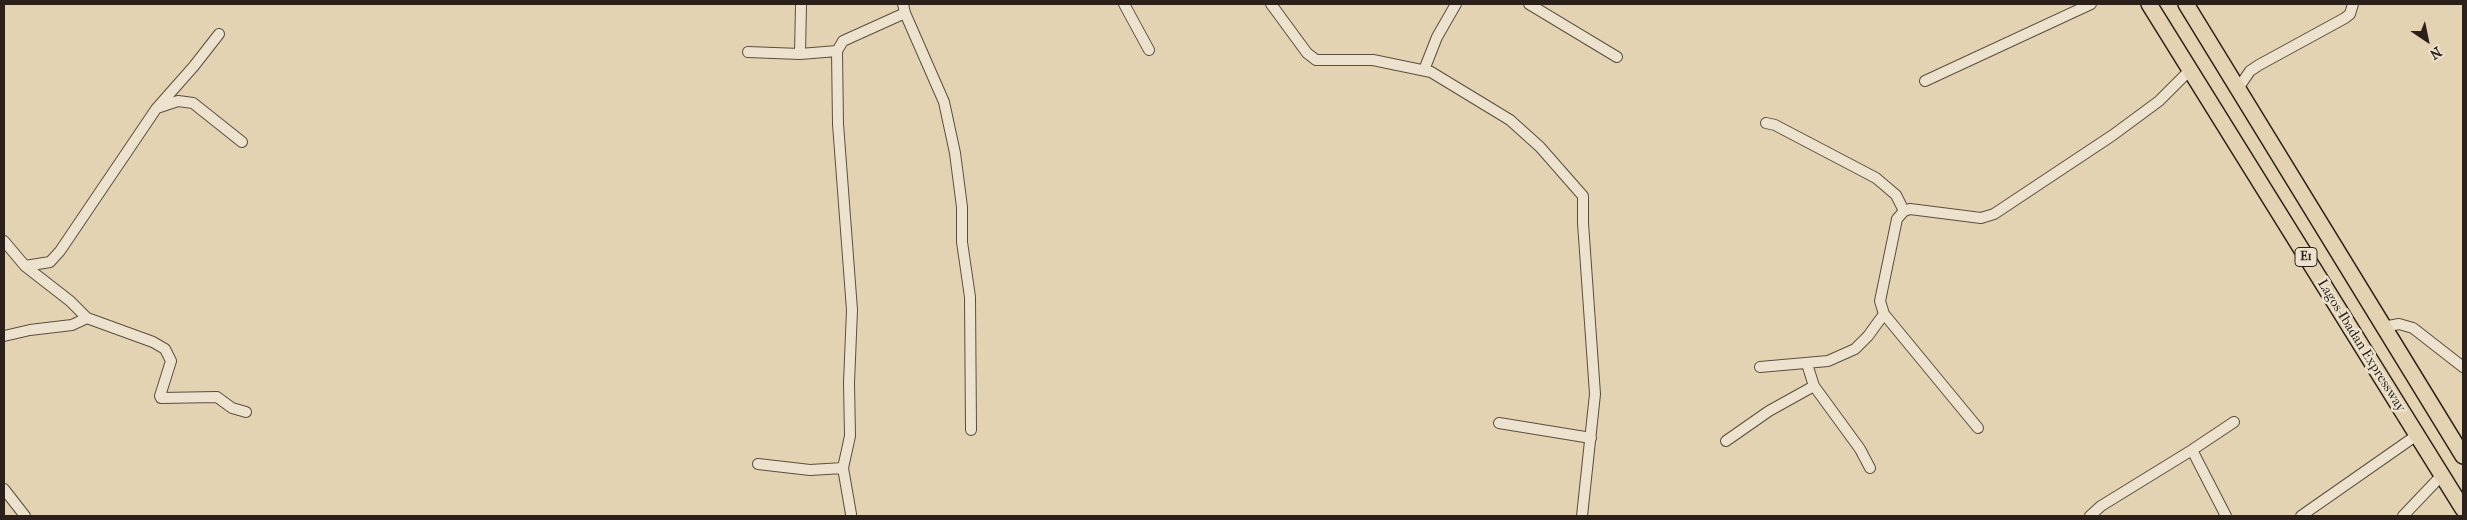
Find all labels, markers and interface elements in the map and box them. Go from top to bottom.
north arrow [2402,15,2452,65]
text: N [2427,43,2445,63]
road number: E1 [2295,248,2317,266]
street label: Lagos-Ibadan Expressway [2313,277,2409,415]

